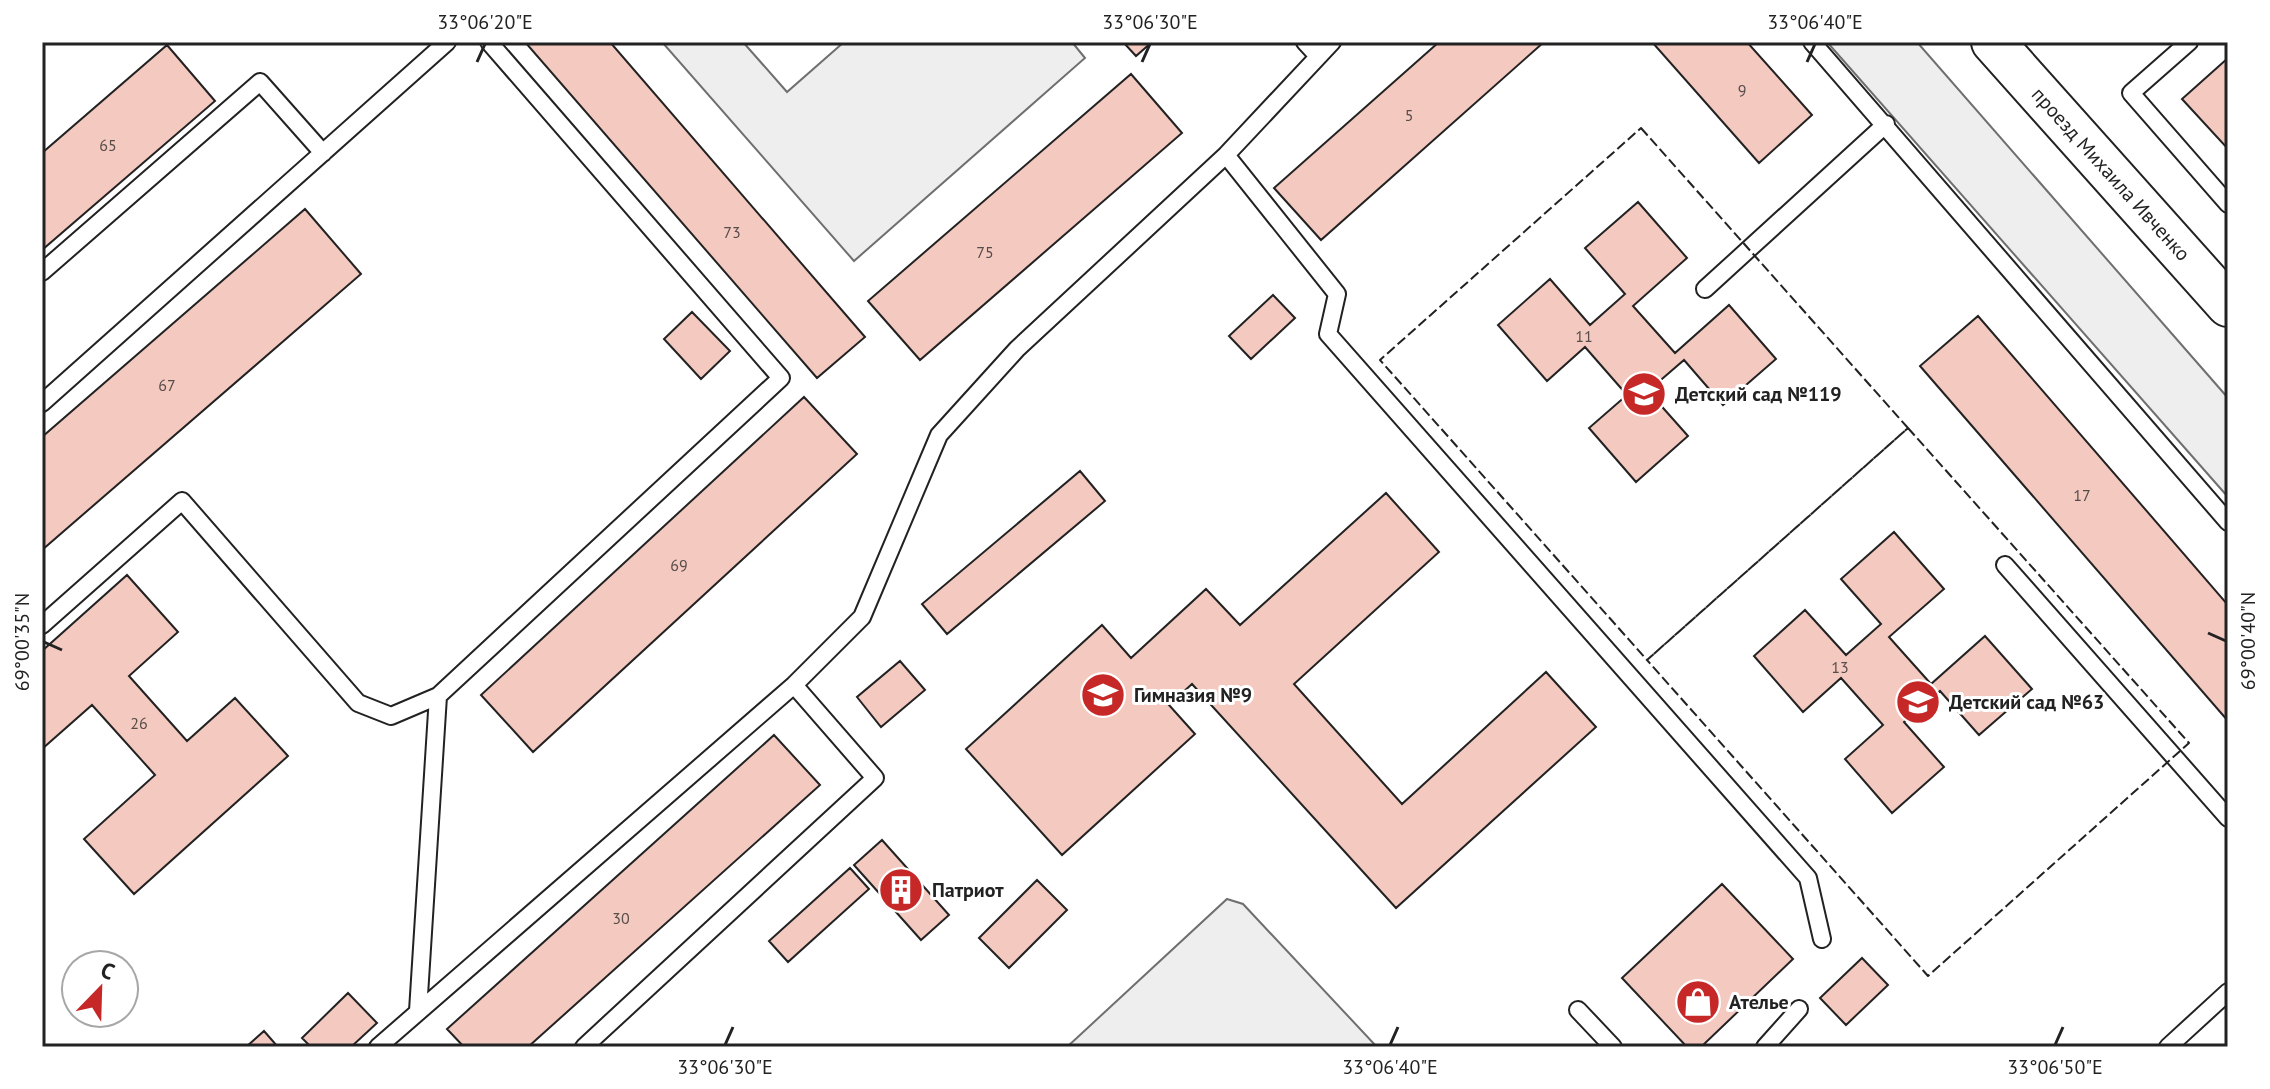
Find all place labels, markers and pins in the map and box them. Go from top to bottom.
school or university icon: Детский сад №119 [1620,370,1668,418]
place label: Детский сад №119 [1675,381,1842,407]
school or university icon: Гимназия №9 [1079,671,1127,719]
school or university icon: Детский сад №63 [1894,678,1942,726]
place label: Гимназия №9 [1134,682,1252,708]
place label: Детский сад №63 [1949,689,2104,715]
building icon: Патриот [877,866,925,914]
place label: Патриот [932,877,1004,903]
shop icon: Ателье [1674,978,1722,1026]
place label: Ателье [1729,989,1789,1015]

